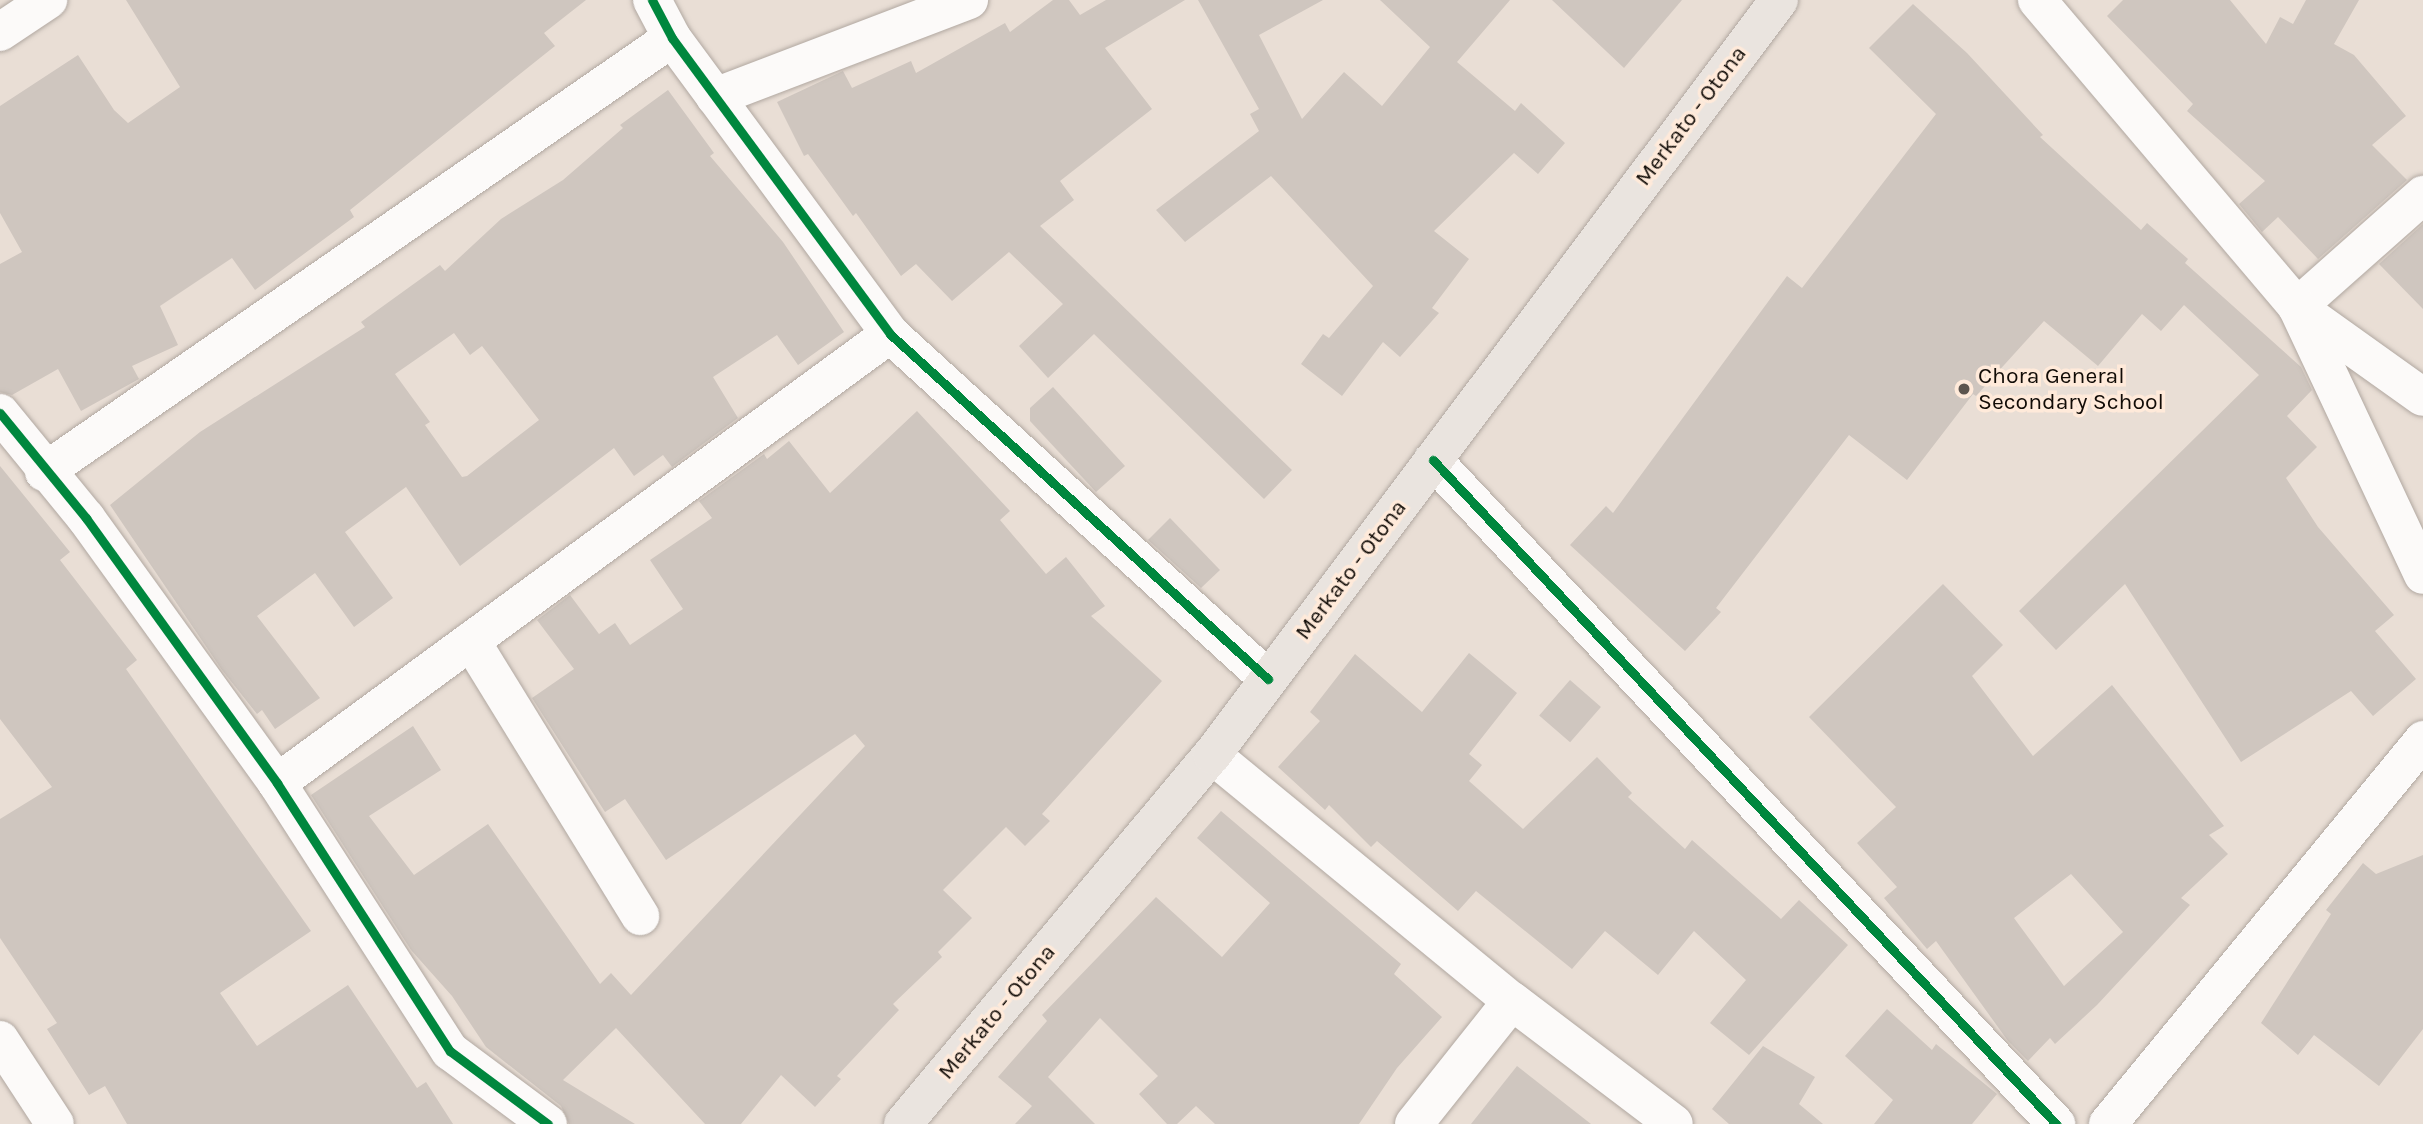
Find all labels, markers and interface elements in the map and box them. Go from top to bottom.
street label: Merkato - Otona [1629,41,1753,191]
place label: Chora General Secondary School [1978,362,2164,416]
marker: Chora General Secondary School [1956,381,1972,397]
street label: Merkato - Otona [1289,495,1413,645]
street label: Merkato - Otona [932,939,1062,1085]

